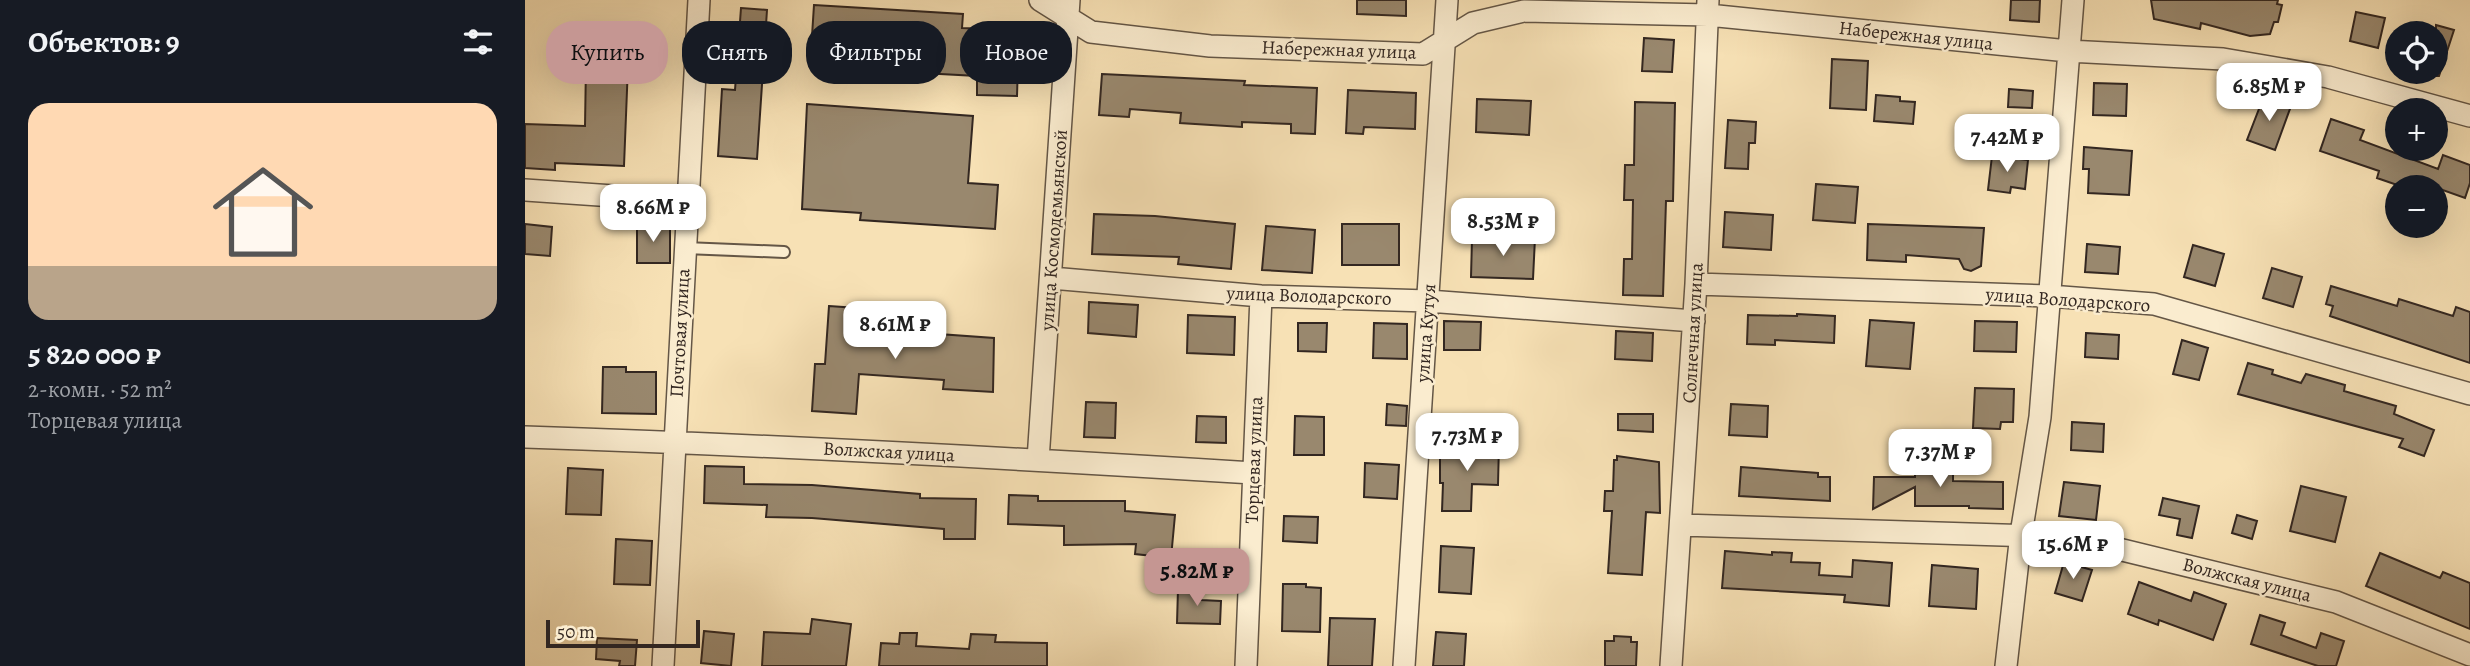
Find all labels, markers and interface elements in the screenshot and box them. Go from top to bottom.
street label: Набережная улица [1837,15,1995,57]
chip: Купить [546,21,668,84]
chip: Снять [682,21,792,84]
chip: Фильтры [806,21,946,84]
chip: Новое [960,21,1072,84]
map controls [2385,21,2448,238]
button: locate [2385,21,2448,84]
text: Объектов: 9 [28,22,180,62]
icon: filters [459,23,497,61]
street label: Набережная улица [1261,34,1417,66]
pin: 6.85M ₽ [2204,64,2334,123]
text: 6.85M ₽ [2233,70,2305,101]
button: + [2385,98,2448,161]
pin: 7.42M ₽ [1942,114,2072,174]
text: 7.42M ₽ [1970,121,2044,152]
street label: улица Космодемьянской [1034,128,1074,333]
icon: home [200,149,326,275]
button: − [2385,175,2448,238]
pin: 8.66M ₽ [588,184,718,244]
text: 8.66M ₽ [616,191,690,222]
pin: 8.53M ₽ [1438,198,1568,258]
text: 8.53M ₽ [1467,205,1539,236]
street label: Солнечная улица [1676,262,1710,404]
street label: Почтовая улица [664,268,696,398]
street label: улица Володарского [1225,280,1392,312]
street label: улица Володарского [1984,281,2151,319]
street label: улица Кутуя [1410,283,1442,384]
pin: 8.61M ₽ [830,302,960,361]
text: 8.61M ₽ [859,308,931,339]
text: 5 820 000 ₽ [28,334,161,374]
text: 2-комн. · 52 m² [28,374,172,405]
street label: Торцевая улица [1239,396,1269,524]
text: Торцевая улица [28,405,182,436]
pin: 7.73M ₽ [1402,414,1532,473]
text: 7.73M ₽ [1432,420,1502,451]
pin: 7.37M ₽ [1875,430,2005,489]
street label: Волжская улица [822,436,956,468]
text: 7.37M ₽ [1905,436,1975,467]
pin: 15.6M ₽ [2008,522,2138,581]
text: 15.6M ₽ [2038,528,2108,559]
pin: 5.82M ₽ [1132,548,1262,608]
street label: Волжская улица [2180,551,2314,609]
text: 5.82M ₽ [1160,555,1234,586]
scale bar [546,617,700,649]
text: 50 m [557,619,595,645]

